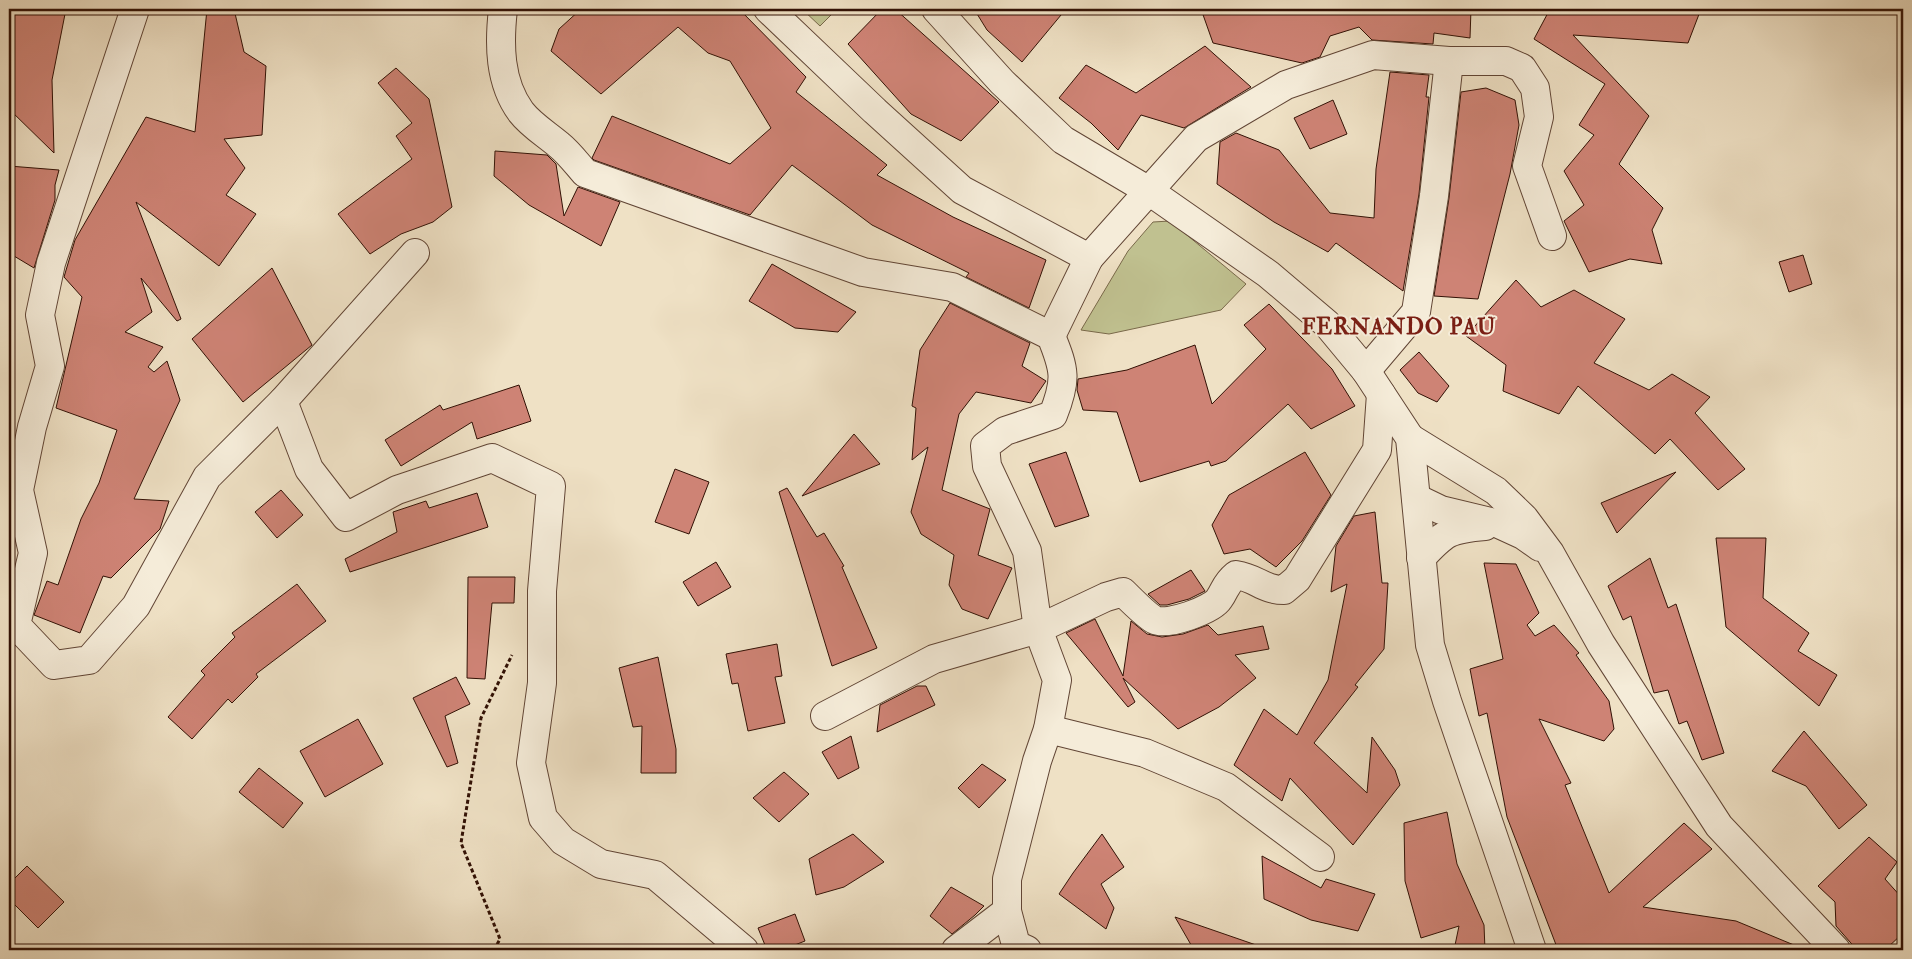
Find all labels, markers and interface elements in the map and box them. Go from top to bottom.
district label: FERNANDO PAU [1302,313,1496,341]

